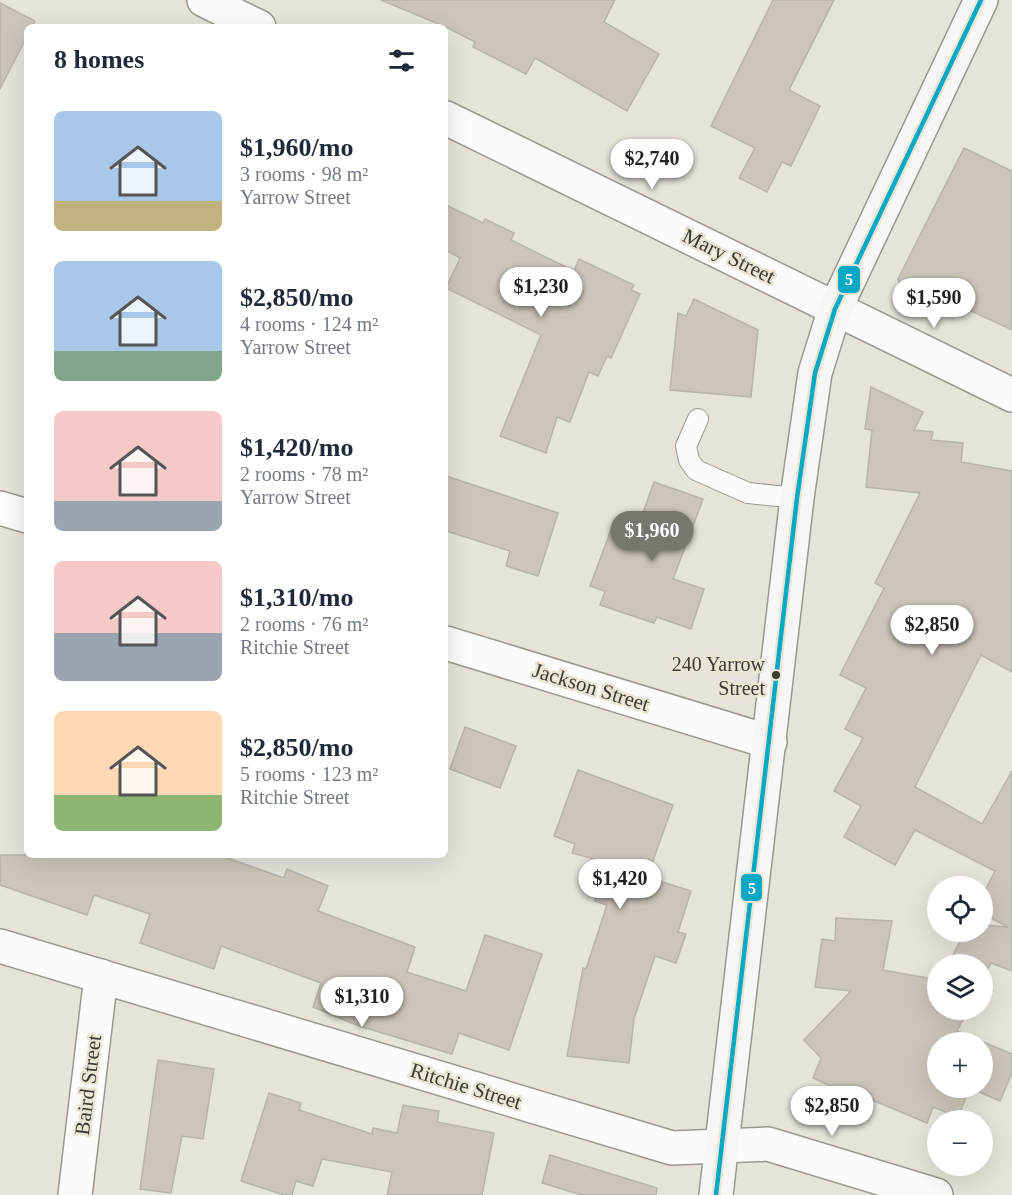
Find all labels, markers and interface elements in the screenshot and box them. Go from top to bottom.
icon: filters [385,44,418,77]
text: 8 homes [54,45,144,74]
text: $1,960/mo [240,133,353,162]
icon: home [102,135,174,207]
pin: $2,740 [603,139,701,190]
text: $2,740 [625,147,680,169]
text: 3 rooms · 98 m² [240,163,368,185]
text: Yarrow Street [240,186,351,208]
street label: Mary Street [679,223,779,289]
line badge: 5 [837,265,861,294]
pin: $1,230 [492,267,590,318]
text: 5 [845,271,853,288]
text: $1,230 [514,275,569,297]
pin: $1,590 [885,278,983,329]
text: $2,850/mo [240,283,353,312]
icon: home [102,285,174,357]
text: $1,590 [907,286,962,308]
text: 4 rooms · 124 m² [240,313,378,335]
text: Yarrow Street [240,336,351,358]
text: $1,420/mo [240,433,353,462]
icon: home [102,435,174,507]
text: 2 rooms · 78 m² [240,463,368,485]
text: Yarrow Street [240,486,351,508]
pin: $1,960 [603,511,701,562]
text: $1,960 [625,519,680,541]
text: $1,310/mo [240,583,353,612]
icon: home [102,585,174,657]
pin: $2,850 [883,605,981,656]
text: 2 rooms · 76 m² [240,613,368,635]
text: $2,850 [905,613,960,635]
text: Ritchie Street [240,636,349,658]
place label: 240 Yarrow Street [672,653,766,699]
street label: Jackson Street [530,658,652,716]
marker: 240 Yarrow Street [770,669,782,681]
text: $2,850/mo [240,733,353,762]
icon: home [102,735,174,807]
text: 5 rooms · 123 m² [240,763,378,785]
text: Ritchie Street [240,786,349,808]
pin: $1,420 [571,859,669,910]
text: $1,420 [593,867,648,889]
line badge: 5 [740,873,763,902]
map controls [927,876,993,1176]
button: locate [927,876,993,942]
text: 5 [748,880,756,897]
button: layers [927,954,993,1020]
pin: $1,310 [313,977,411,1028]
text: $1,310 [335,985,390,1007]
button: + [927,1032,993,1098]
street label: Baird Street [70,1033,106,1137]
street label: Ritchie Street [408,1058,525,1114]
pin: $2,850 [783,1086,881,1137]
text: $2,850 [805,1094,860,1116]
button: − [927,1110,993,1176]

